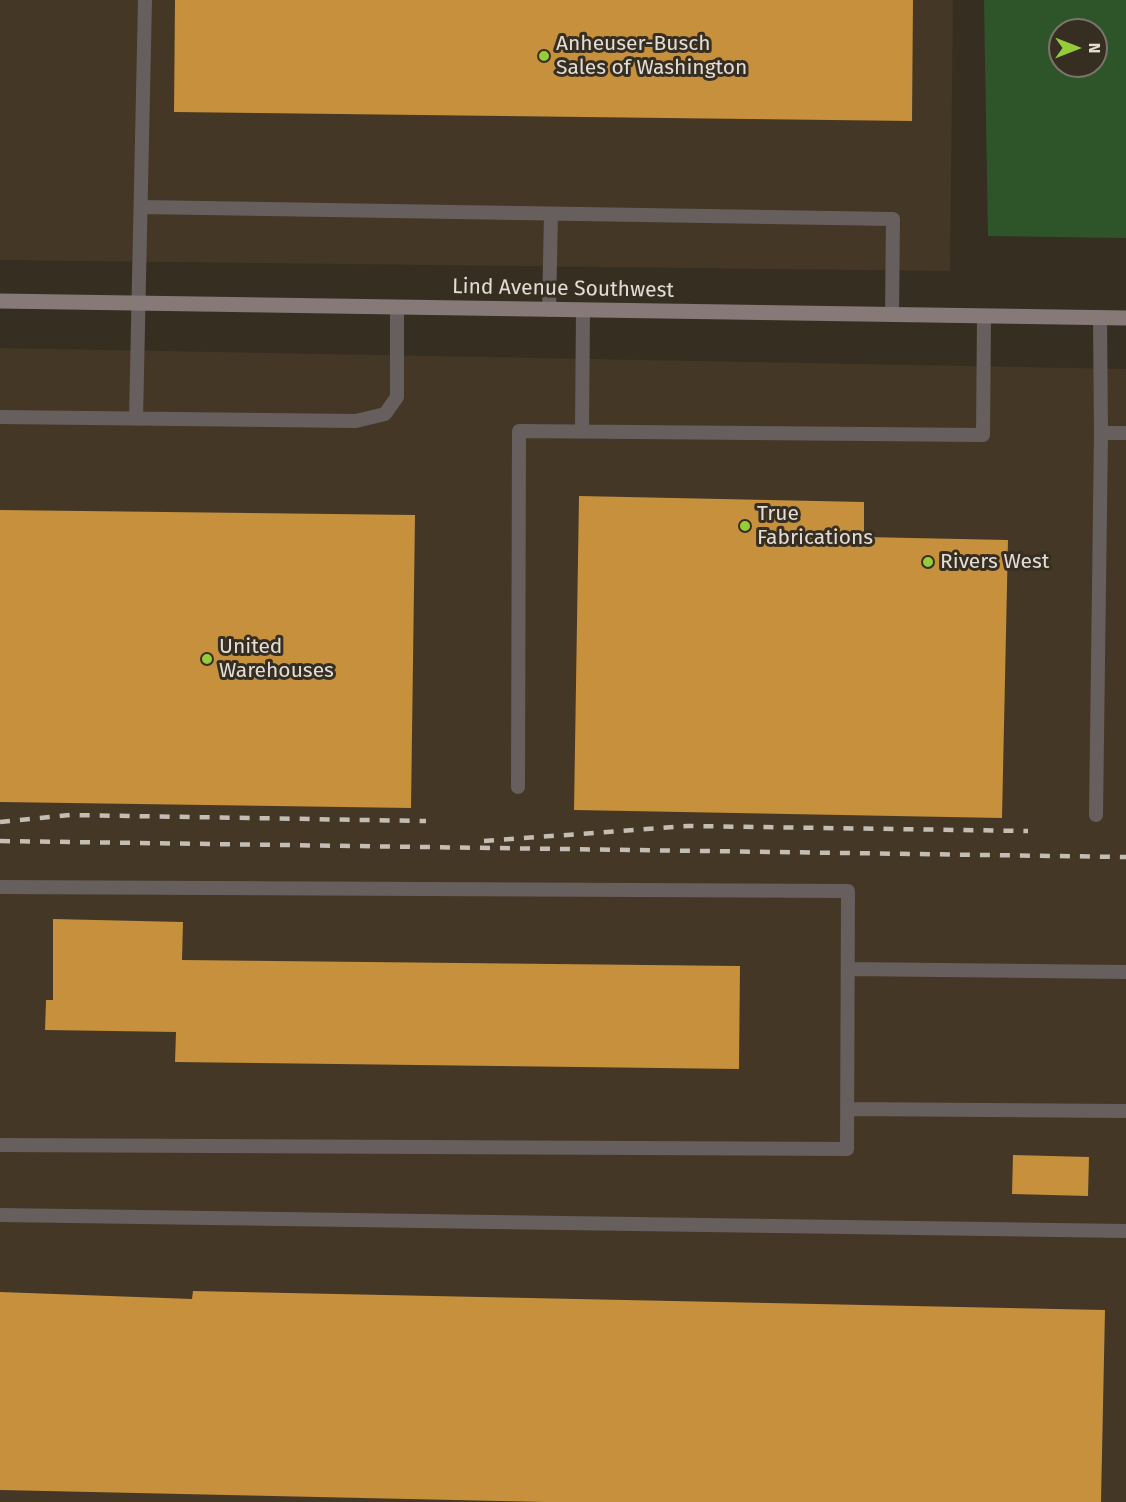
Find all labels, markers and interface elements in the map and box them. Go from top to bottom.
north arrow [1048,18,1108,78]
place label: Anheuser-Busch Sales of Washington [556,31,747,81]
text: N [1085,43,1104,53]
marker: Anheuser-Busch Sales of Washington [537,49,551,63]
street label: Lind Avenue Southwest [452,274,674,304]
place label: True Fabrications [757,501,873,551]
marker: True Fabrications [738,519,752,533]
place label: Rivers West [940,549,1049,575]
marker: Rivers West [921,555,935,569]
place label: United Warehouses [219,634,334,684]
marker: United Warehouses [200,652,214,666]

